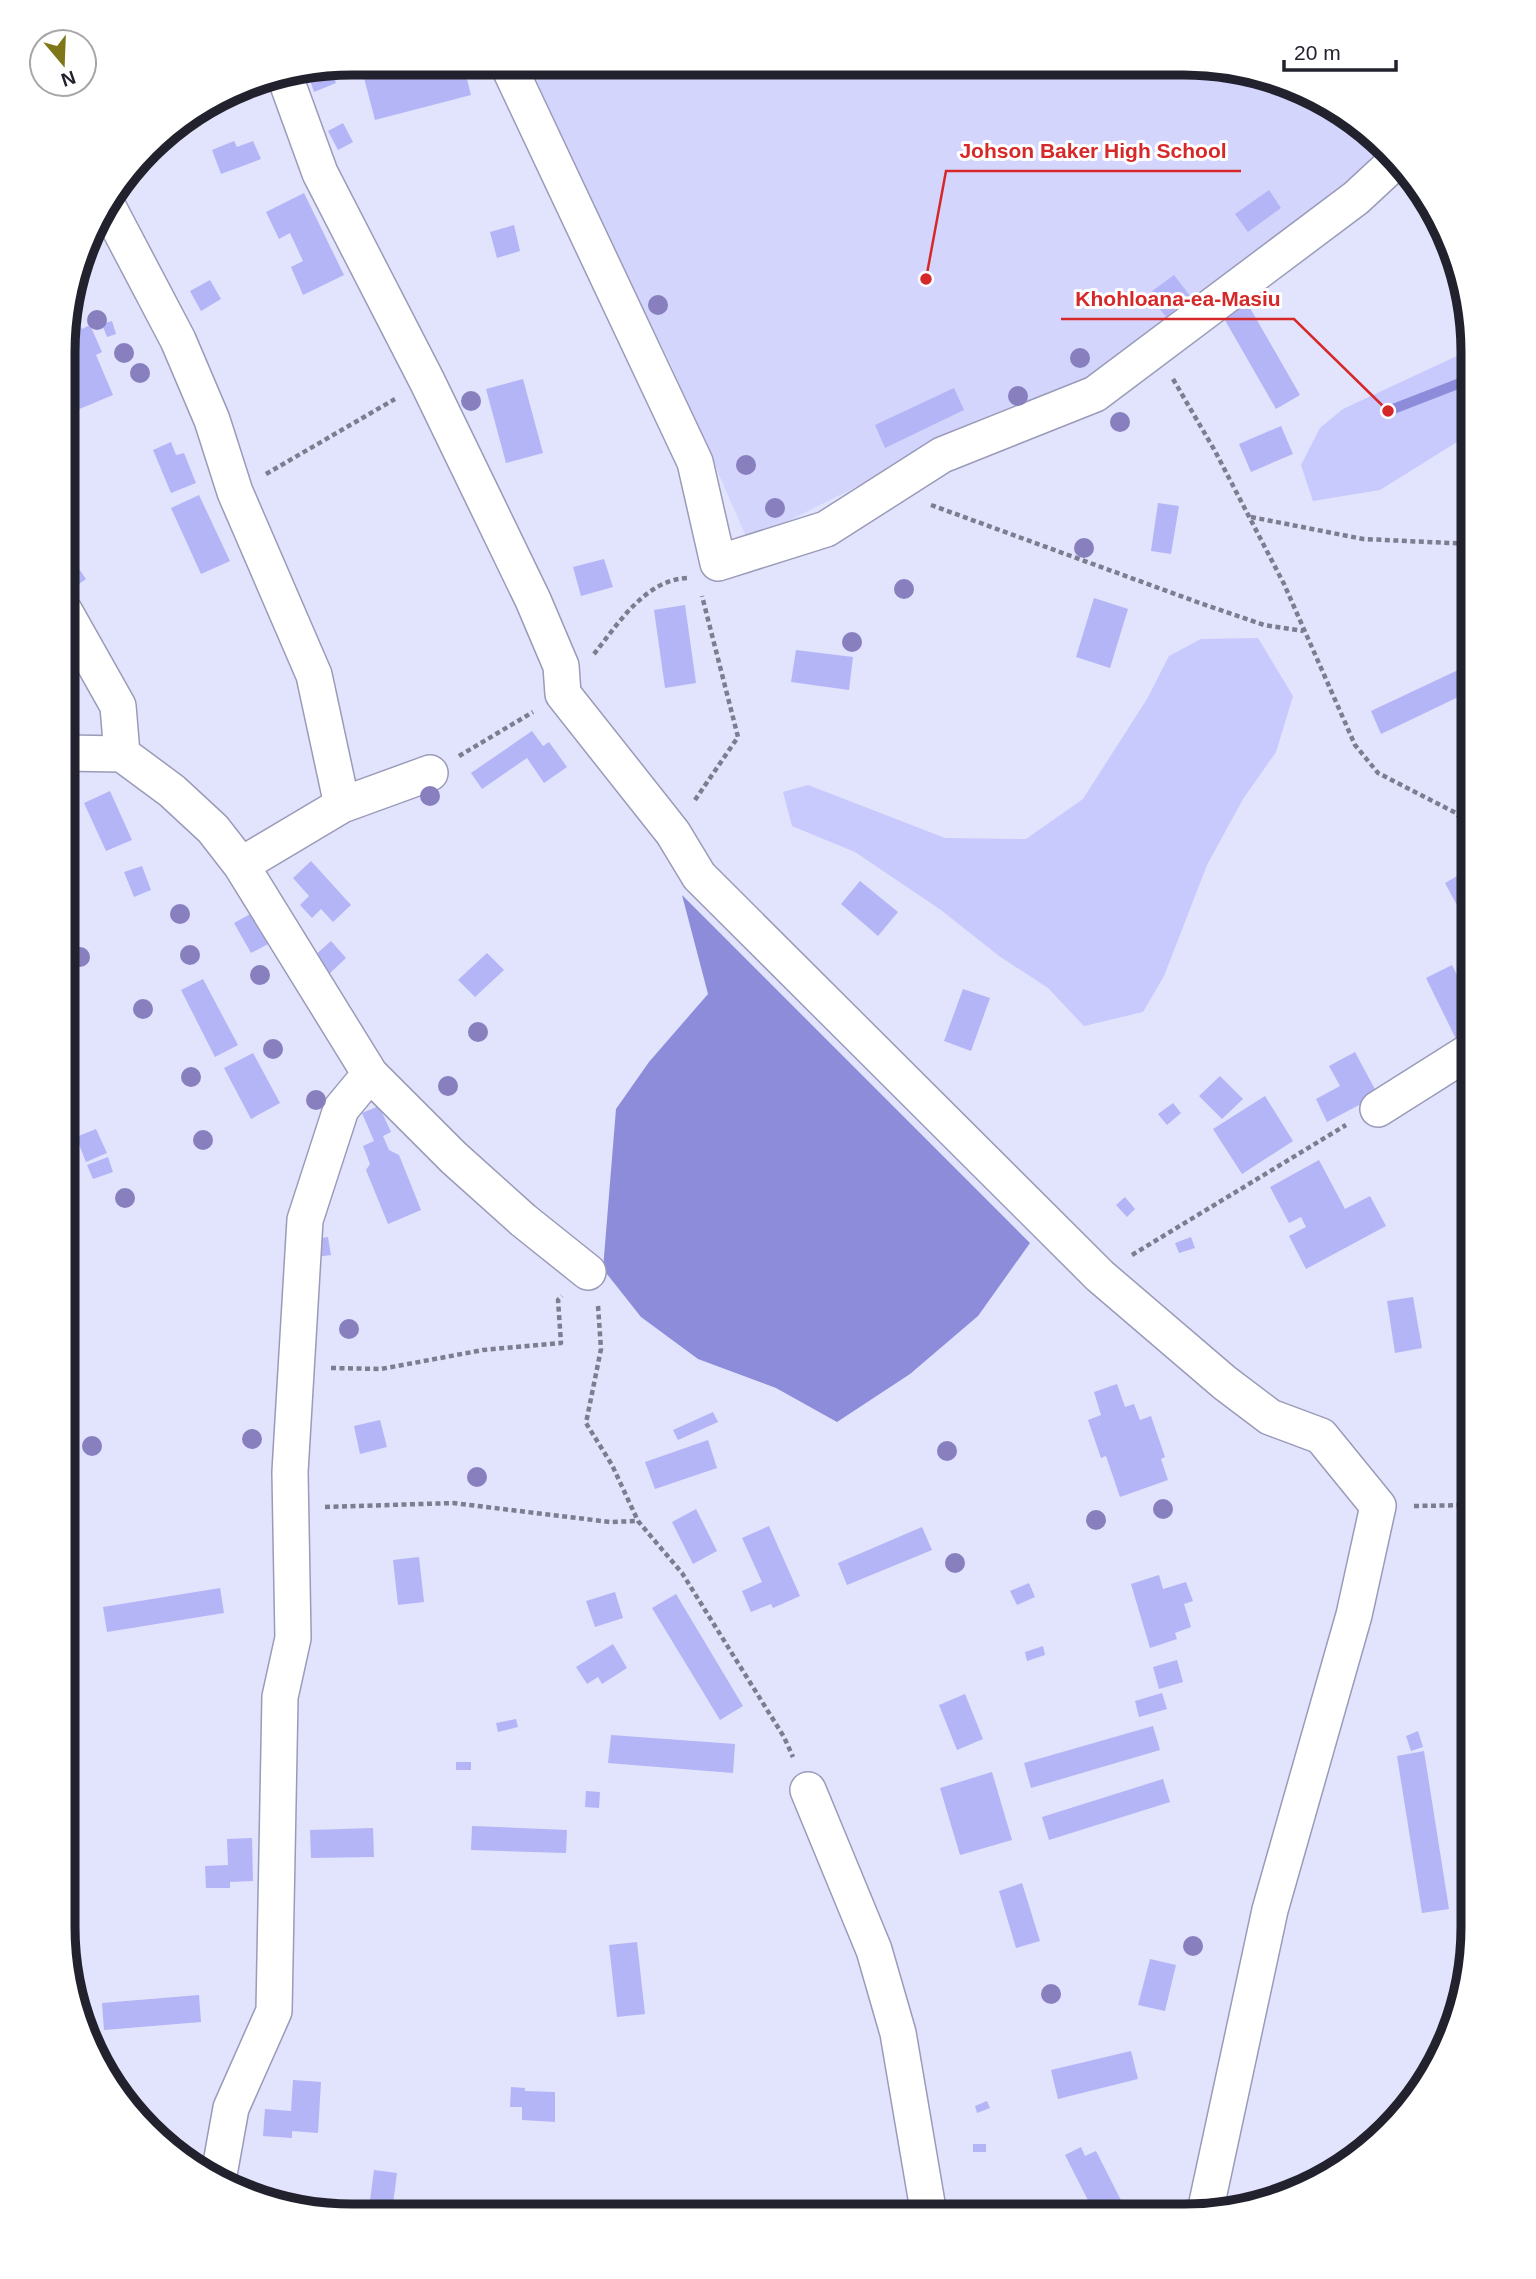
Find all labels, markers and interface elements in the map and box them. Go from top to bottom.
north arrow [28,28,98,98]
scale bar [1284,28,1396,72]
text: 20 m [1294,41,1341,64]
text: N [58,66,78,91]
callout: Johson Baker High School [946,129,1241,171]
text: Johson Baker High School [959,139,1227,162]
callout: Khohloana-ea-Masiu [1061,277,1294,319]
text: Khohloana-ea-Masiu [1075,287,1281,310]

